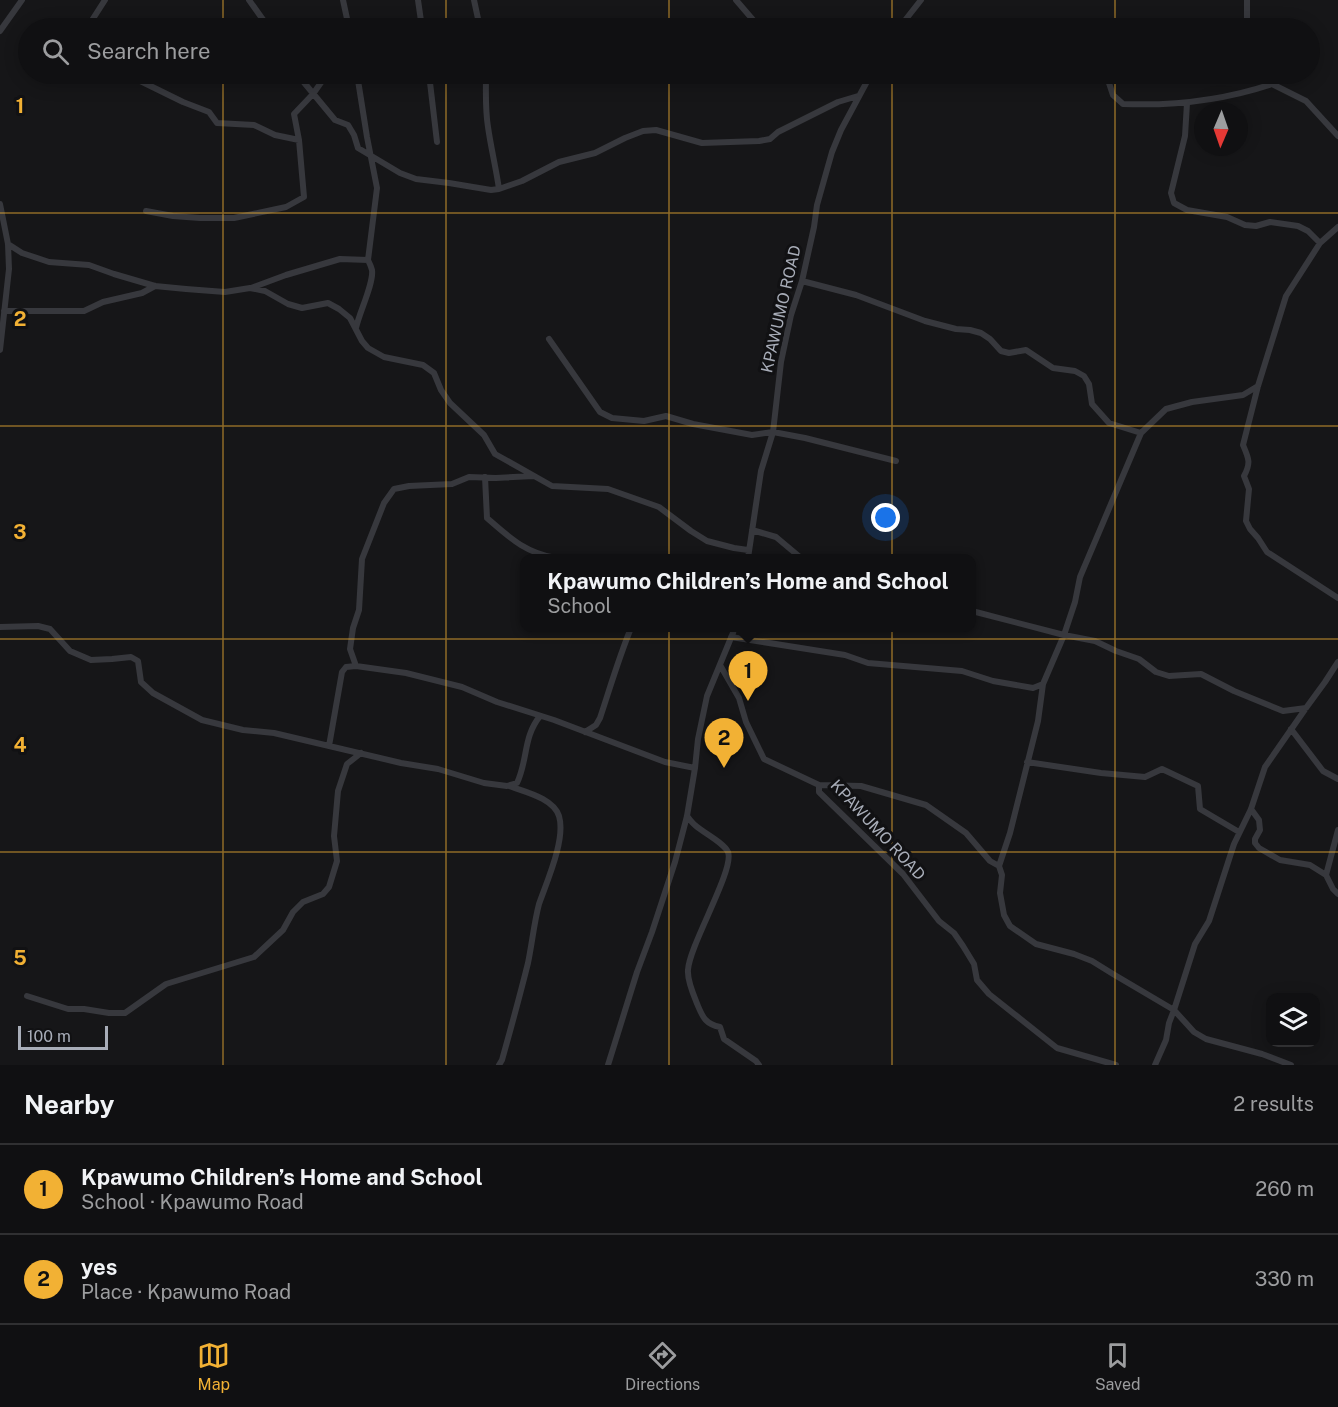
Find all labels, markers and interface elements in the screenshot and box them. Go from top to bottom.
search box [18,18,1320,84]
icon: search [39,35,72,68]
text: Search here [87,38,211,64]
text: 1 [16,94,24,118]
north arrow [1194,102,1248,156]
street label: KPAWUMO ROAD [757,243,805,375]
text: 2 [14,307,26,331]
your location [871,503,900,532]
text: 3 [13,520,27,544]
popup [520,554,976,632]
text: Kpawumo Children’s Home and School [547,568,949,594]
text: School [547,594,612,618]
pin: 1 [728,652,768,701]
pin: 2 [704,718,744,768]
text: 4 [13,733,27,757]
street label: KPAWUMO ROAD [827,776,929,884]
text: 5 [13,946,27,970]
map controls [1266,993,1320,1047]
button: layers [1266,993,1320,1047]
scale bar [18,1023,108,1050]
text: 100 m [27,1027,71,1046]
text: Nearby [24,1089,114,1120]
text: 2 results [1233,1092,1314,1116]
text: Kpawumo Children’s Home and School [81,1164,483,1190]
text: 1 [39,1177,48,1201]
text: 260 m [1255,1177,1314,1201]
text: School · Kpawumo Road [81,1190,304,1214]
text: yes [81,1254,117,1280]
text: 2 [37,1267,50,1291]
text: 330 m [1255,1267,1314,1291]
text: Place · Kpawumo Road [81,1280,291,1304]
tab: Map [197,1339,230,1394]
tab: Directions [625,1339,700,1394]
tab: Saved [1095,1339,1141,1394]

